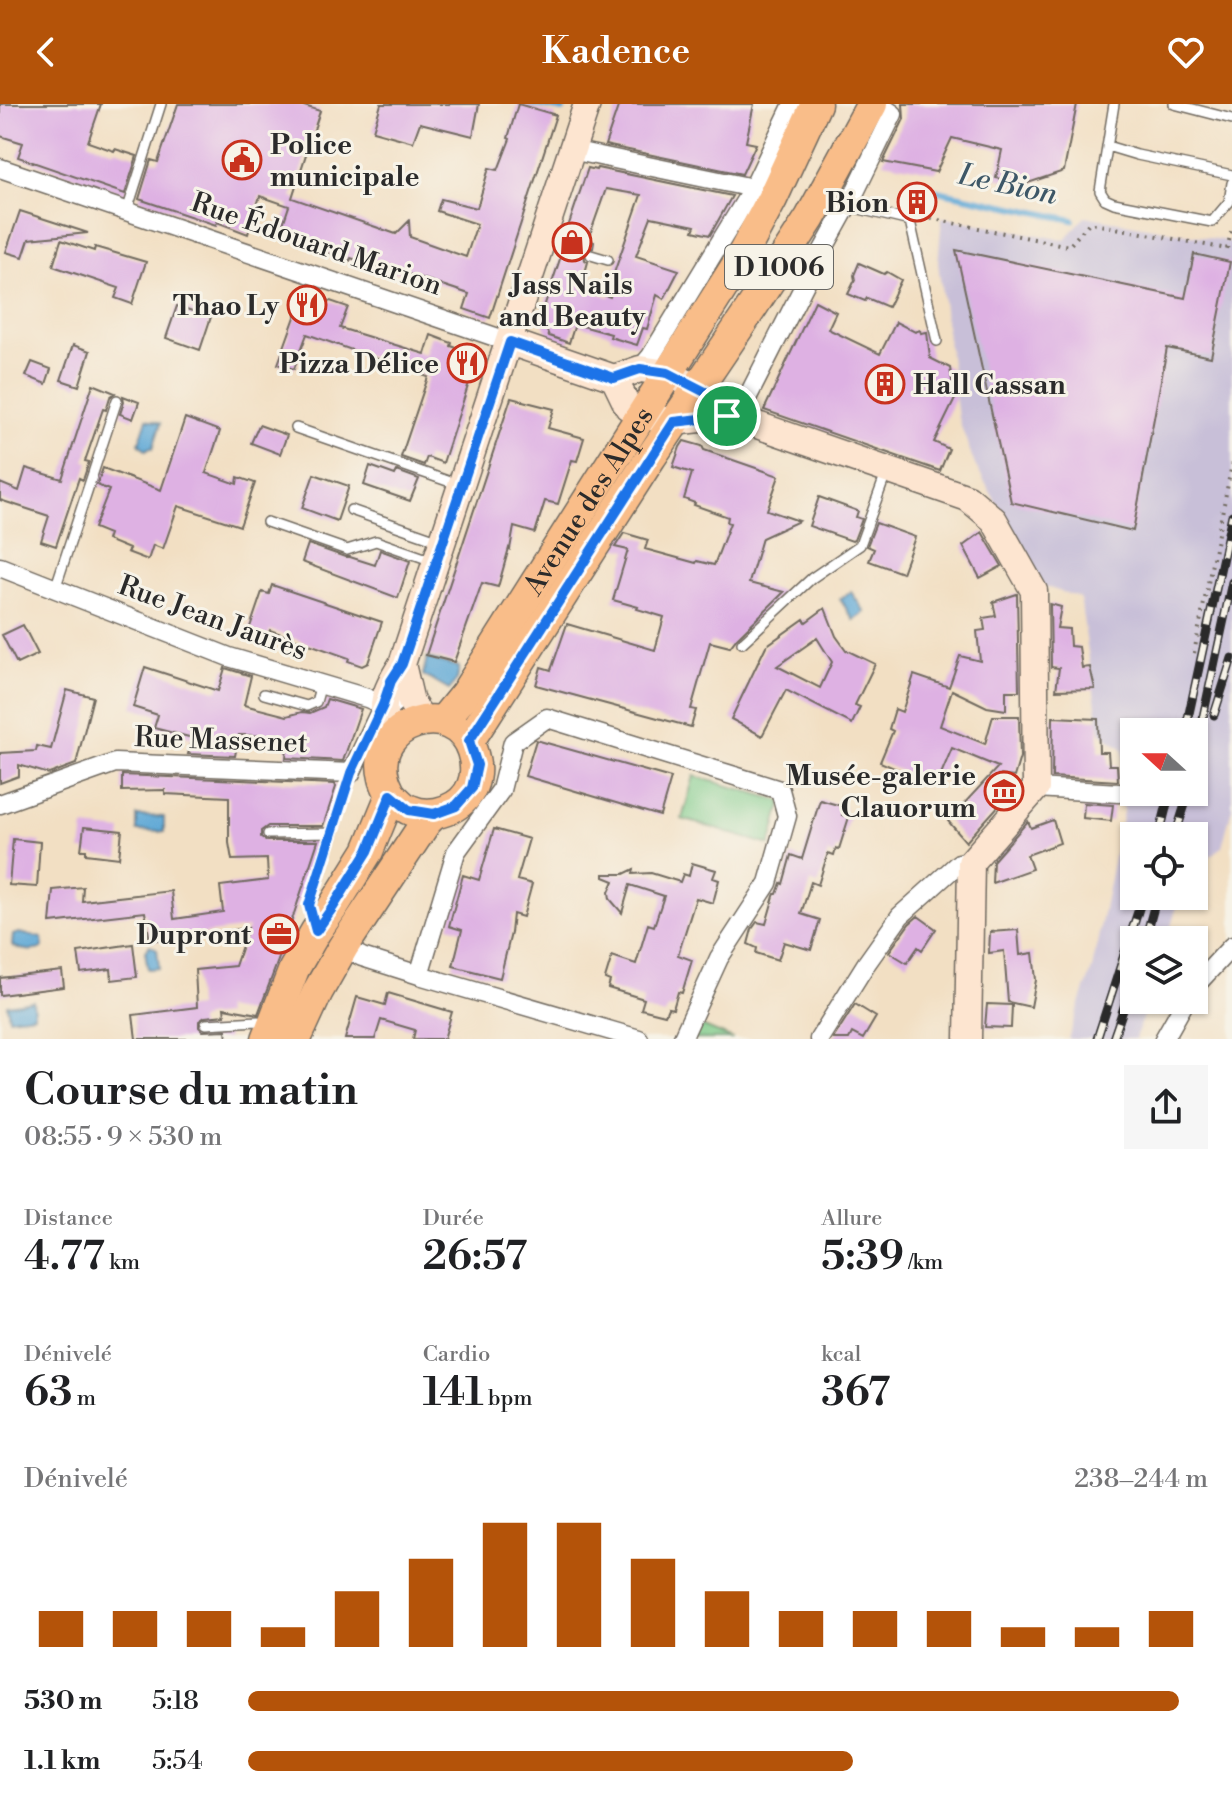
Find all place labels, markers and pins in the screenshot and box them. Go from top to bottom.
place label: Police municipale [270,128,419,195]
public building icon: Police municipale [221,139,263,181]
building icon: Bion [896,181,938,223]
place label: Bion [825,186,889,221]
shop icon: Jass Nails and Beauty [551,221,593,263]
place label: Jass Nails and Beauty [499,268,646,335]
restaurant icon: Thao Ly [286,284,328,326]
place label: Thao Ly [173,289,280,324]
restaurant icon: Pizza Délice [446,342,488,384]
place label: Pizza Délice [279,347,439,382]
building icon: Hall Cassan [864,363,906,405]
place label: Hall Cassan [913,368,1066,403]
pin [693,382,761,450]
place label: Musée-galerie Clauorum [786,759,977,826]
museum icon: Musée-galerie Clauorum [983,770,1025,812]
office icon: Dupront [258,913,300,955]
place label: Dupront [136,918,252,953]

